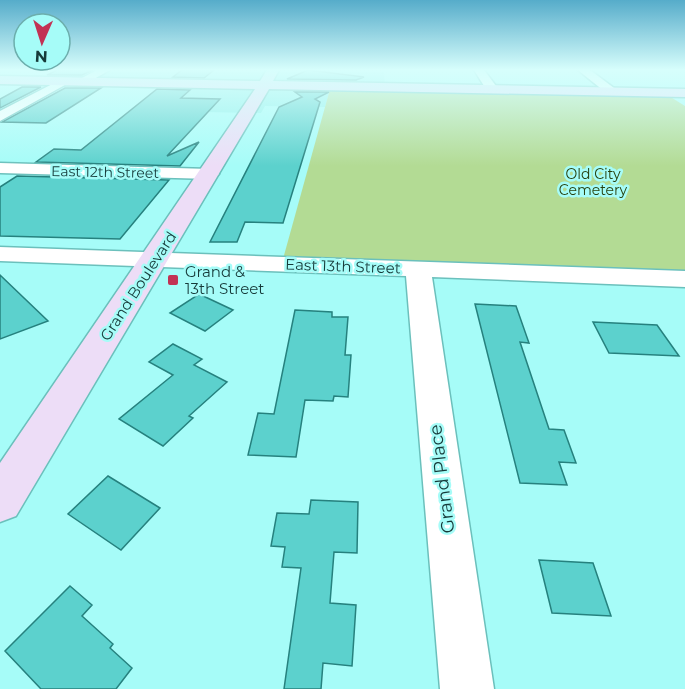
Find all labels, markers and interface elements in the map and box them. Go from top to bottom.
north arrow [12,12,72,72]
text: N [34,47,48,66]
street label: East 12th Street [51,162,159,182]
park label: Old City Cemetery [559,165,628,199]
street label: Grand Boulevard [96,228,180,344]
street label: East 13th Street [285,254,401,278]
place label: Grand & 13th Street [185,262,264,298]
marker: Grand & 13th Street [166,273,180,287]
street label: Grand Place [424,423,460,535]

